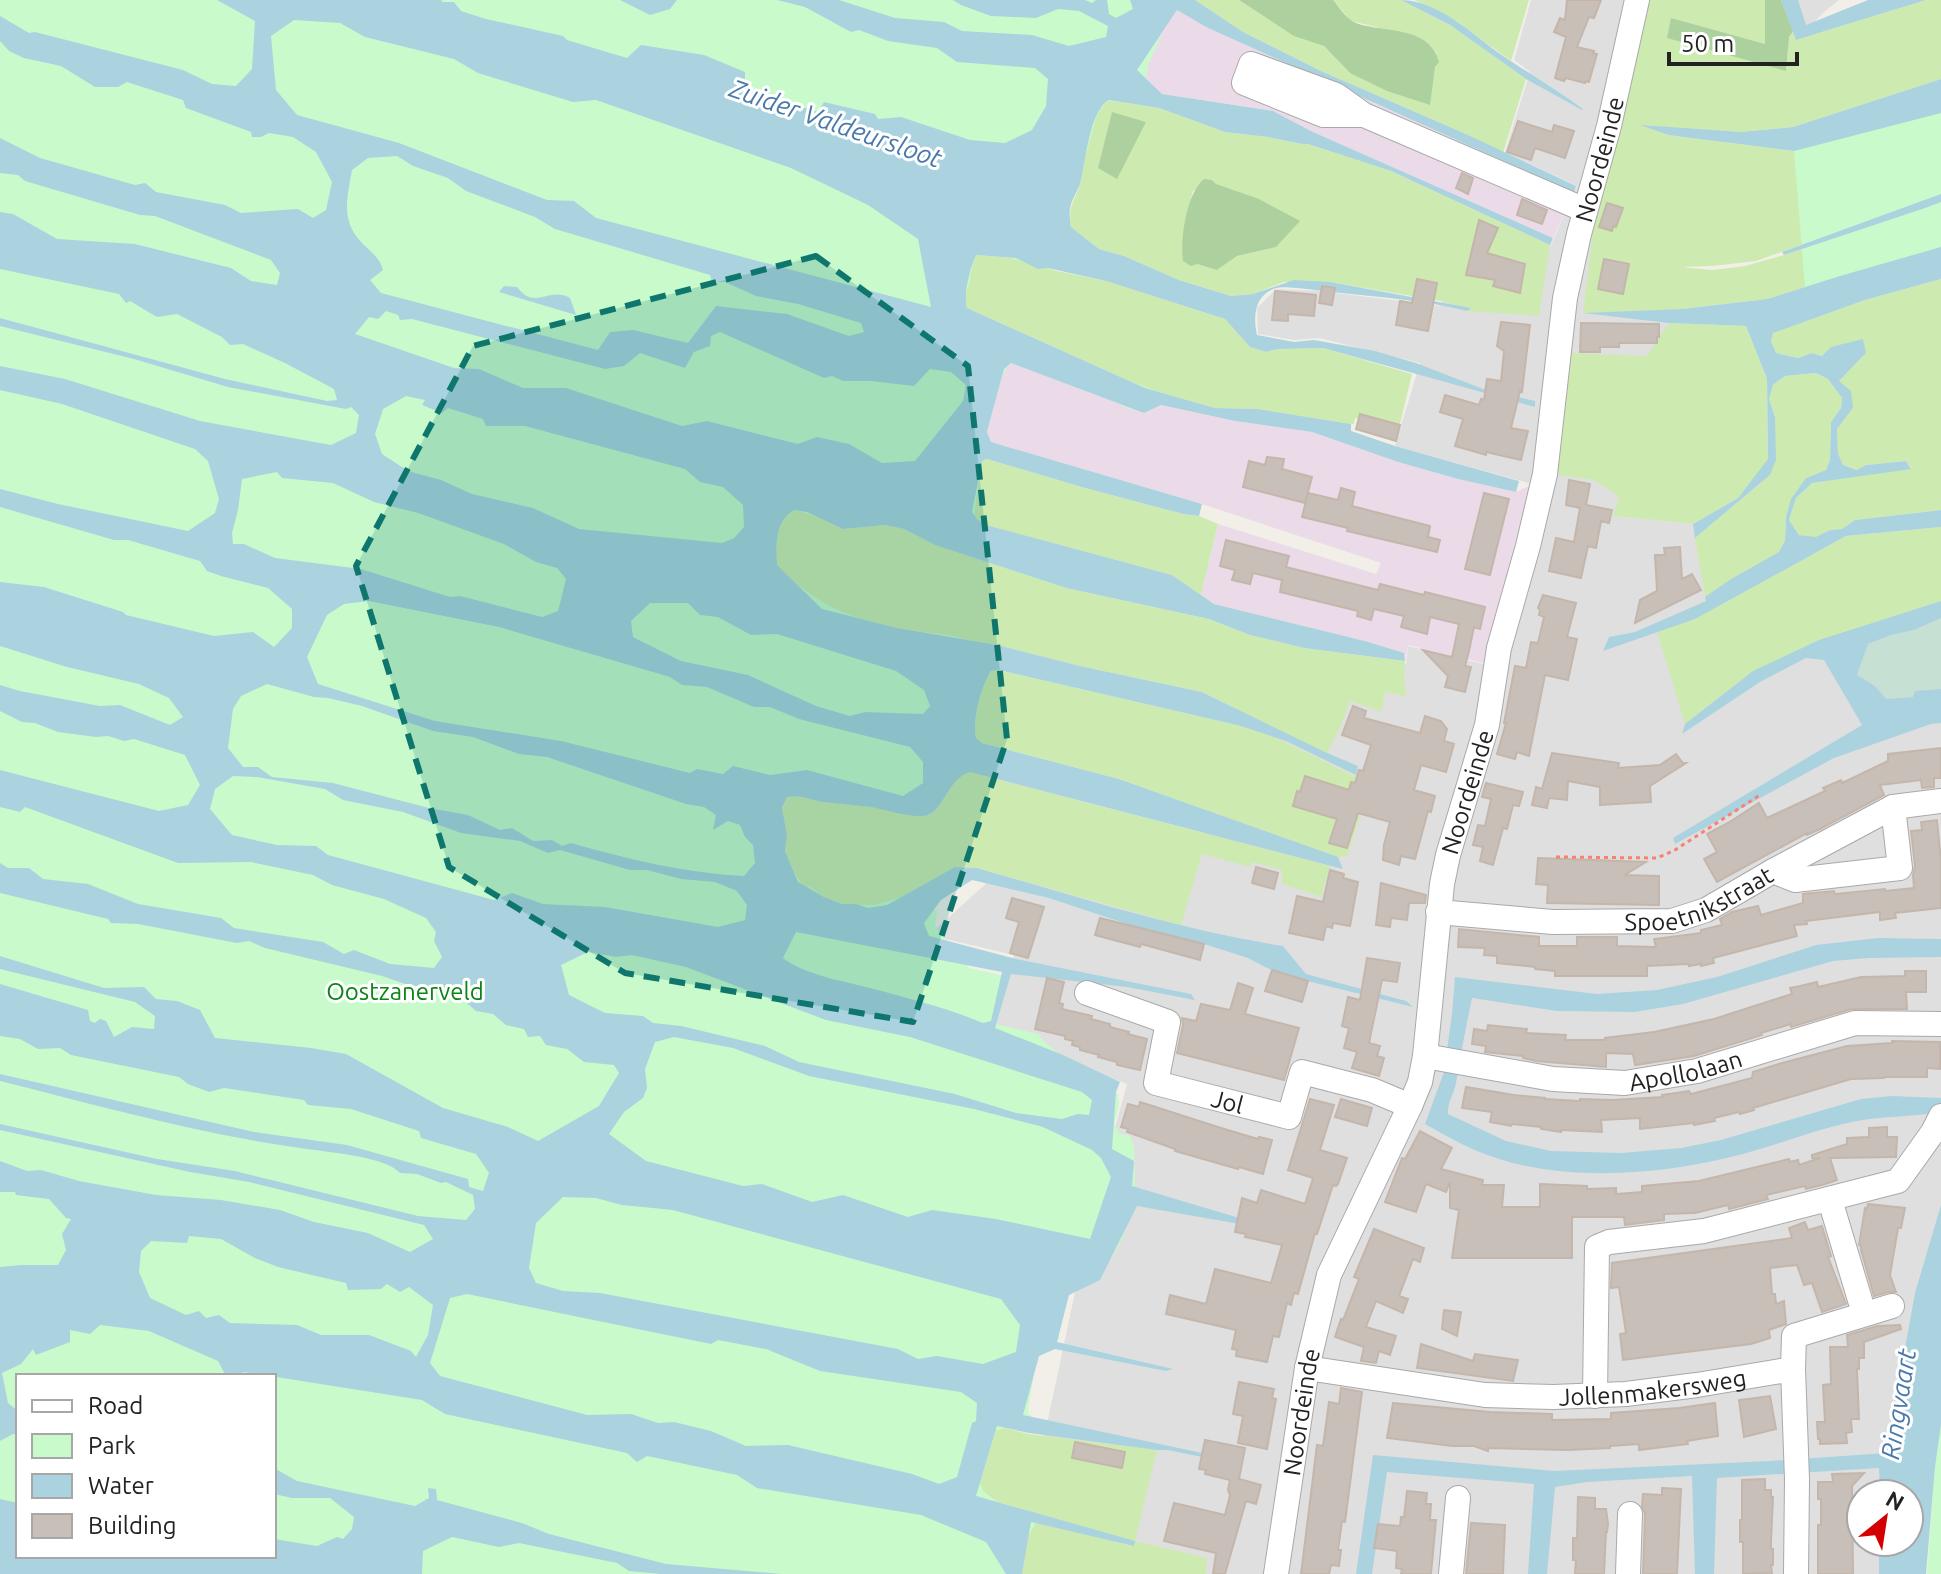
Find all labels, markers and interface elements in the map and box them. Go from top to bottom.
scale bar [1669,16,1797,66]
text: 50 m [1681,30,1734,57]
water label: Zuider Valdeursloot [725,73,947,173]
street label: Noordeinde [1570,94,1629,225]
street label: Noordeinde [1436,727,1498,857]
street label: Spoetnikstraat [1624,860,1778,935]
park label: Oostzanerveld [326,978,484,1005]
street label: Apollolaan [1627,1045,1745,1096]
street label: Jol [1209,1084,1246,1118]
street label: Noordeinde [1277,1346,1325,1477]
water label: Ringvaart [1875,1346,1921,1461]
street label: Jollenmakersweg [1558,1364,1748,1410]
legend [16,1374,276,1558]
text: Road [88,1392,143,1419]
text: Park [88,1432,136,1459]
text: Water [88,1472,154,1499]
north arrow [1845,1478,1925,1558]
text: N [1882,1485,1909,1515]
text: Building [88,1512,176,1539]

